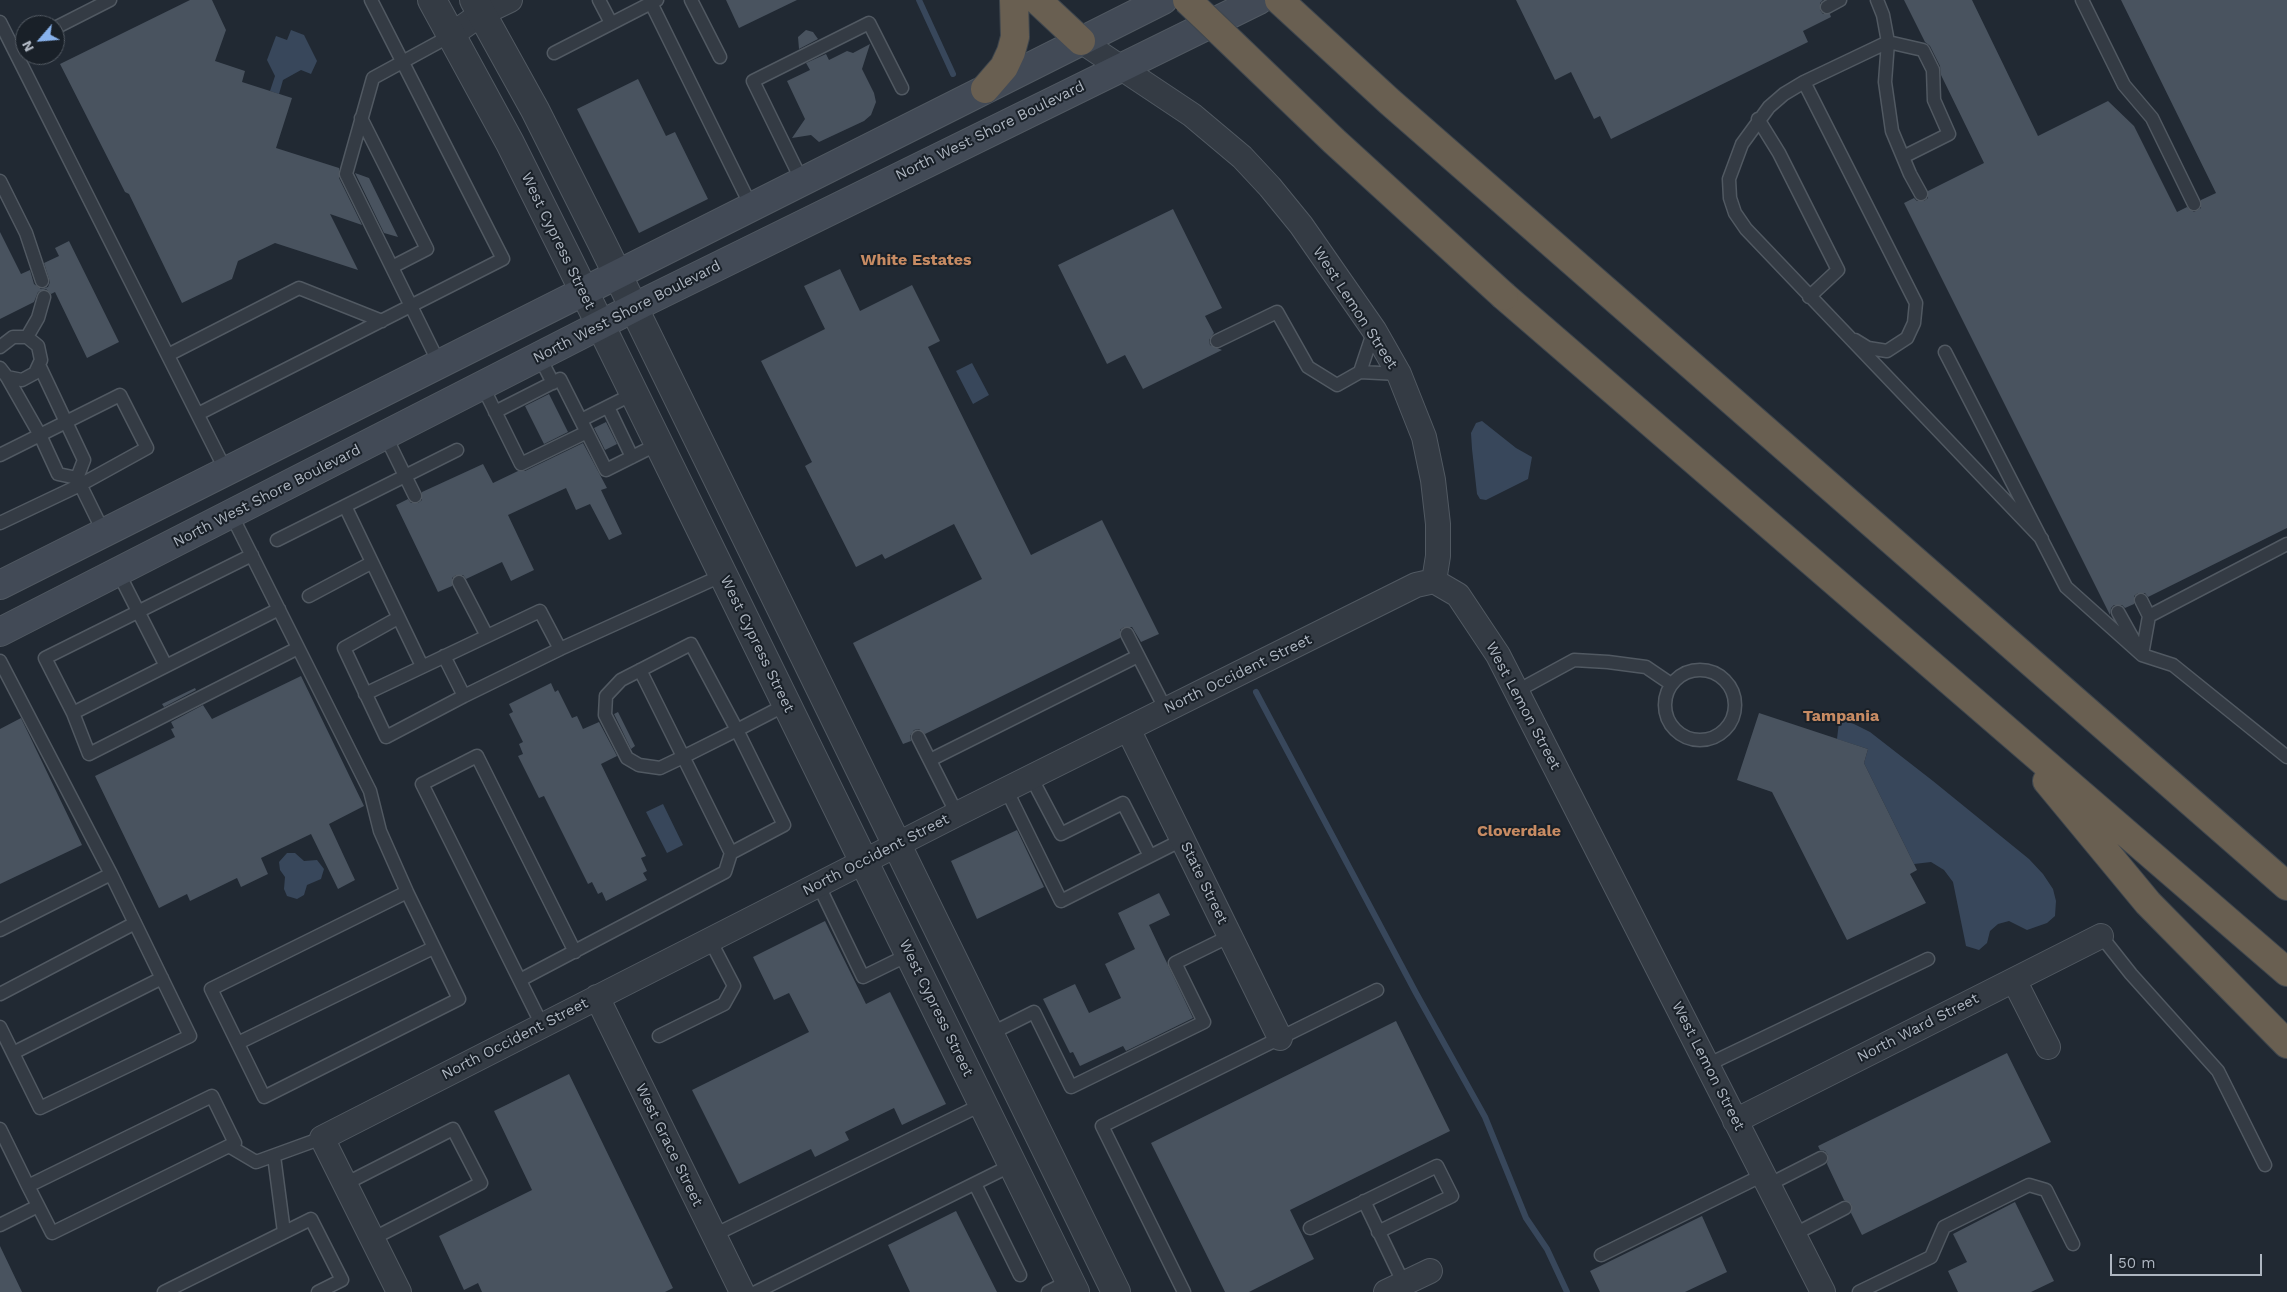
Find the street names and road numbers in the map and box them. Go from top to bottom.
street label: North West Shore Boulevard [893,77,1087,185]
street label: West Cypress Street [517,170,599,312]
street label: West Lemon Street [1309,244,1401,372]
street label: North West Shore Boulevard [530,257,724,367]
street label: North West Shore Boulevard [170,441,364,551]
street label: West Cypress Street [716,573,798,715]
street label: North Occident Street [1161,630,1315,718]
street label: West Lemon Street [1482,639,1564,773]
street label: North Occident Street [800,810,952,900]
street label: State Street [1176,839,1232,927]
street label: West Cypress Street [895,937,977,1079]
street label: North Ward Street [1854,990,1982,1066]
street label: North Occident Street [439,994,591,1084]
street label: West Lemon Street [1668,999,1748,1133]
street label: West Grace Street [631,1081,707,1209]

